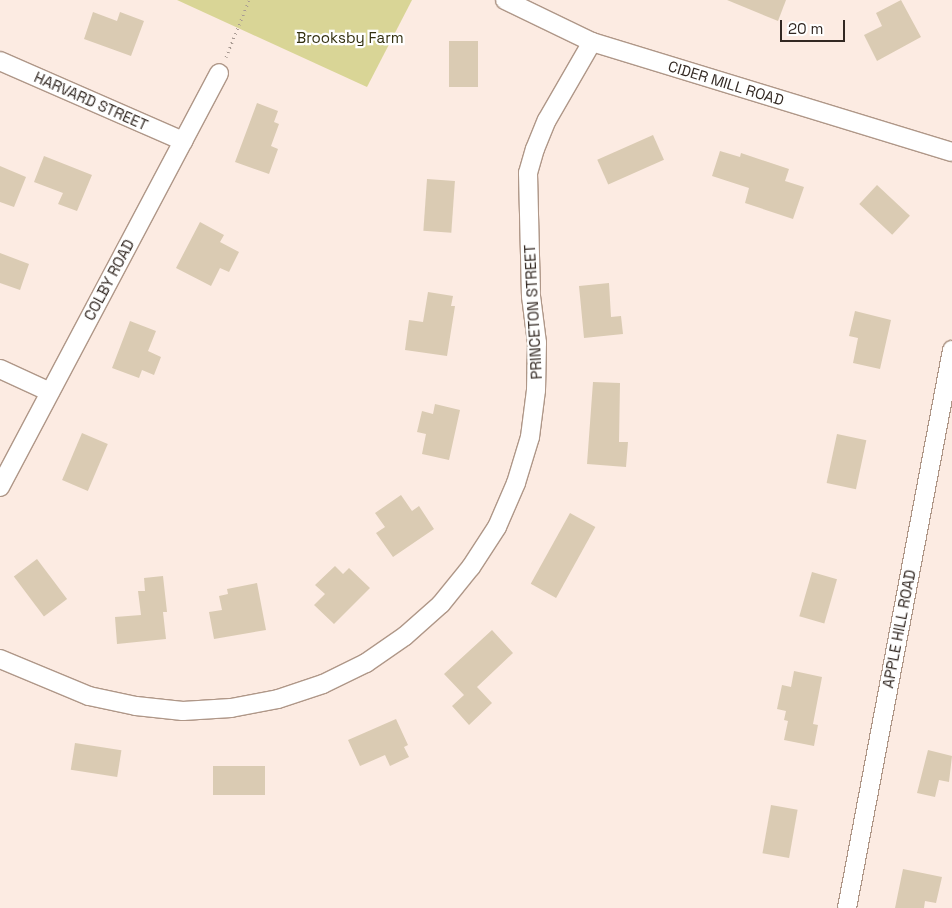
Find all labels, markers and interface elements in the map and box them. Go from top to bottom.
scale bar [782,10,847,42]
text: 20 m [788,19,823,38]
park label: Brooksby Farm [296,29,404,47]
street label: CIDER MILL ROAD [666,57,786,109]
street label: HARVARD STREET [31,68,151,134]
street label: COLBY ROAD [80,236,138,324]
street label: PRINCETON STREET [520,244,546,380]
street label: APPLE HILL ROAD [879,568,919,690]

